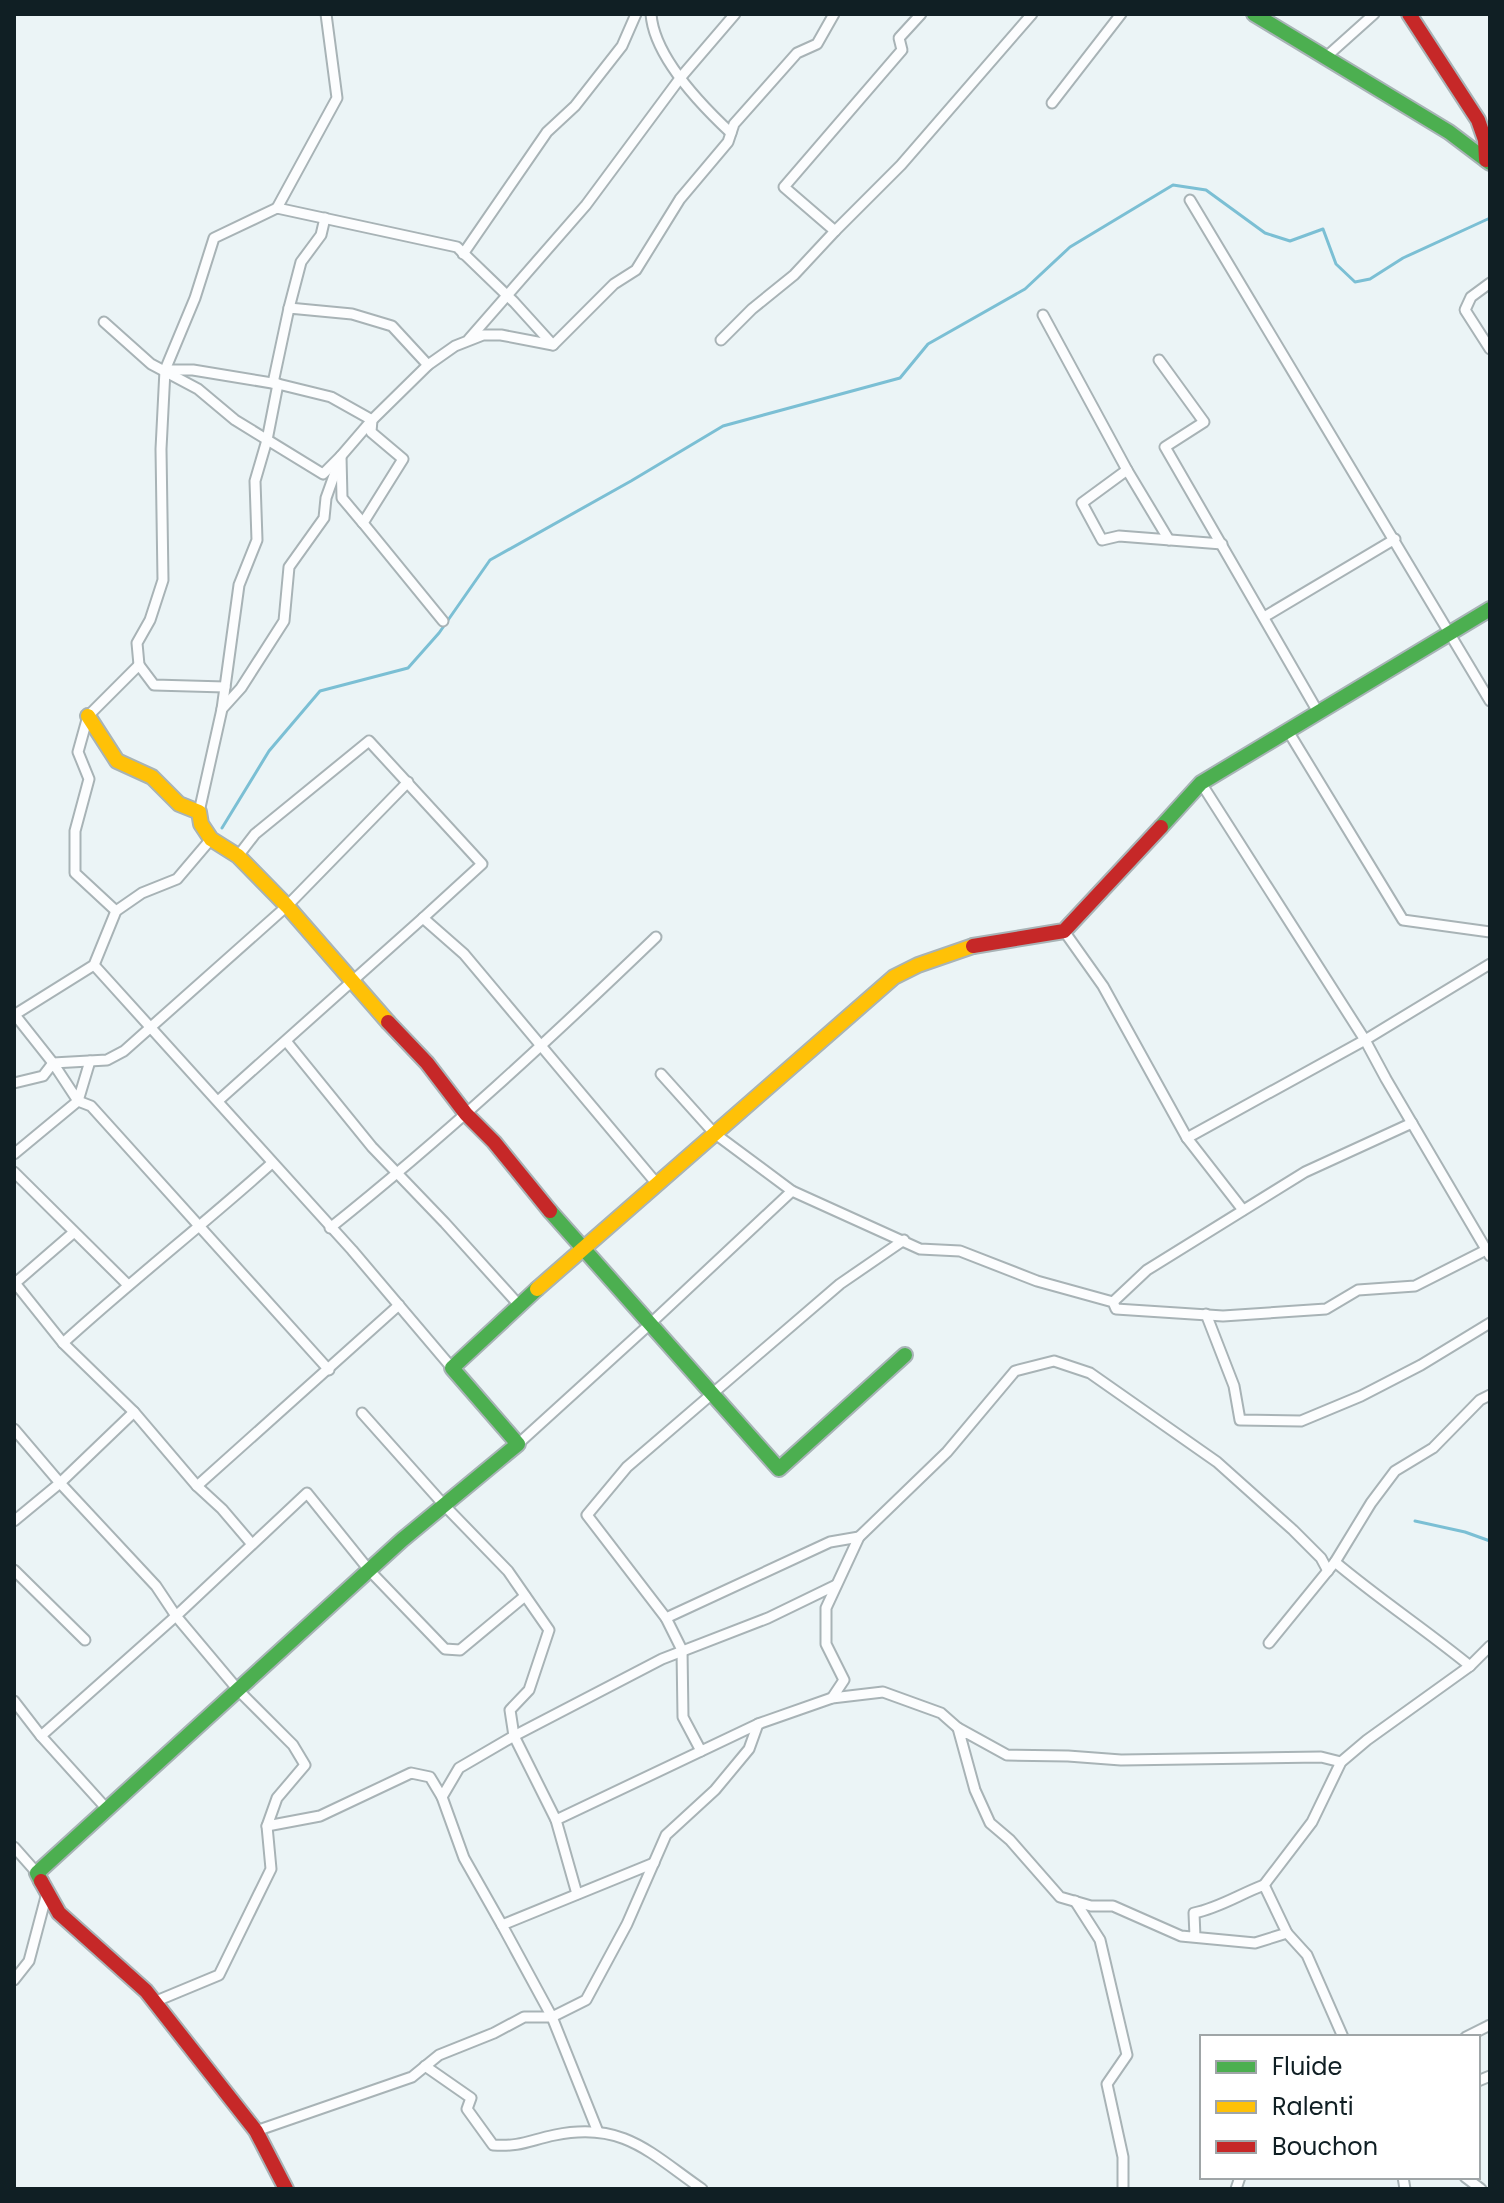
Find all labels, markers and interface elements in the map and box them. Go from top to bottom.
legend [1200,2035,1480,2179]
text: Fluide [1272,2050,1342,2083]
text: Ralenti [1272,2090,1354,2123]
text: Bouchon [1272,2130,1378,2163]

